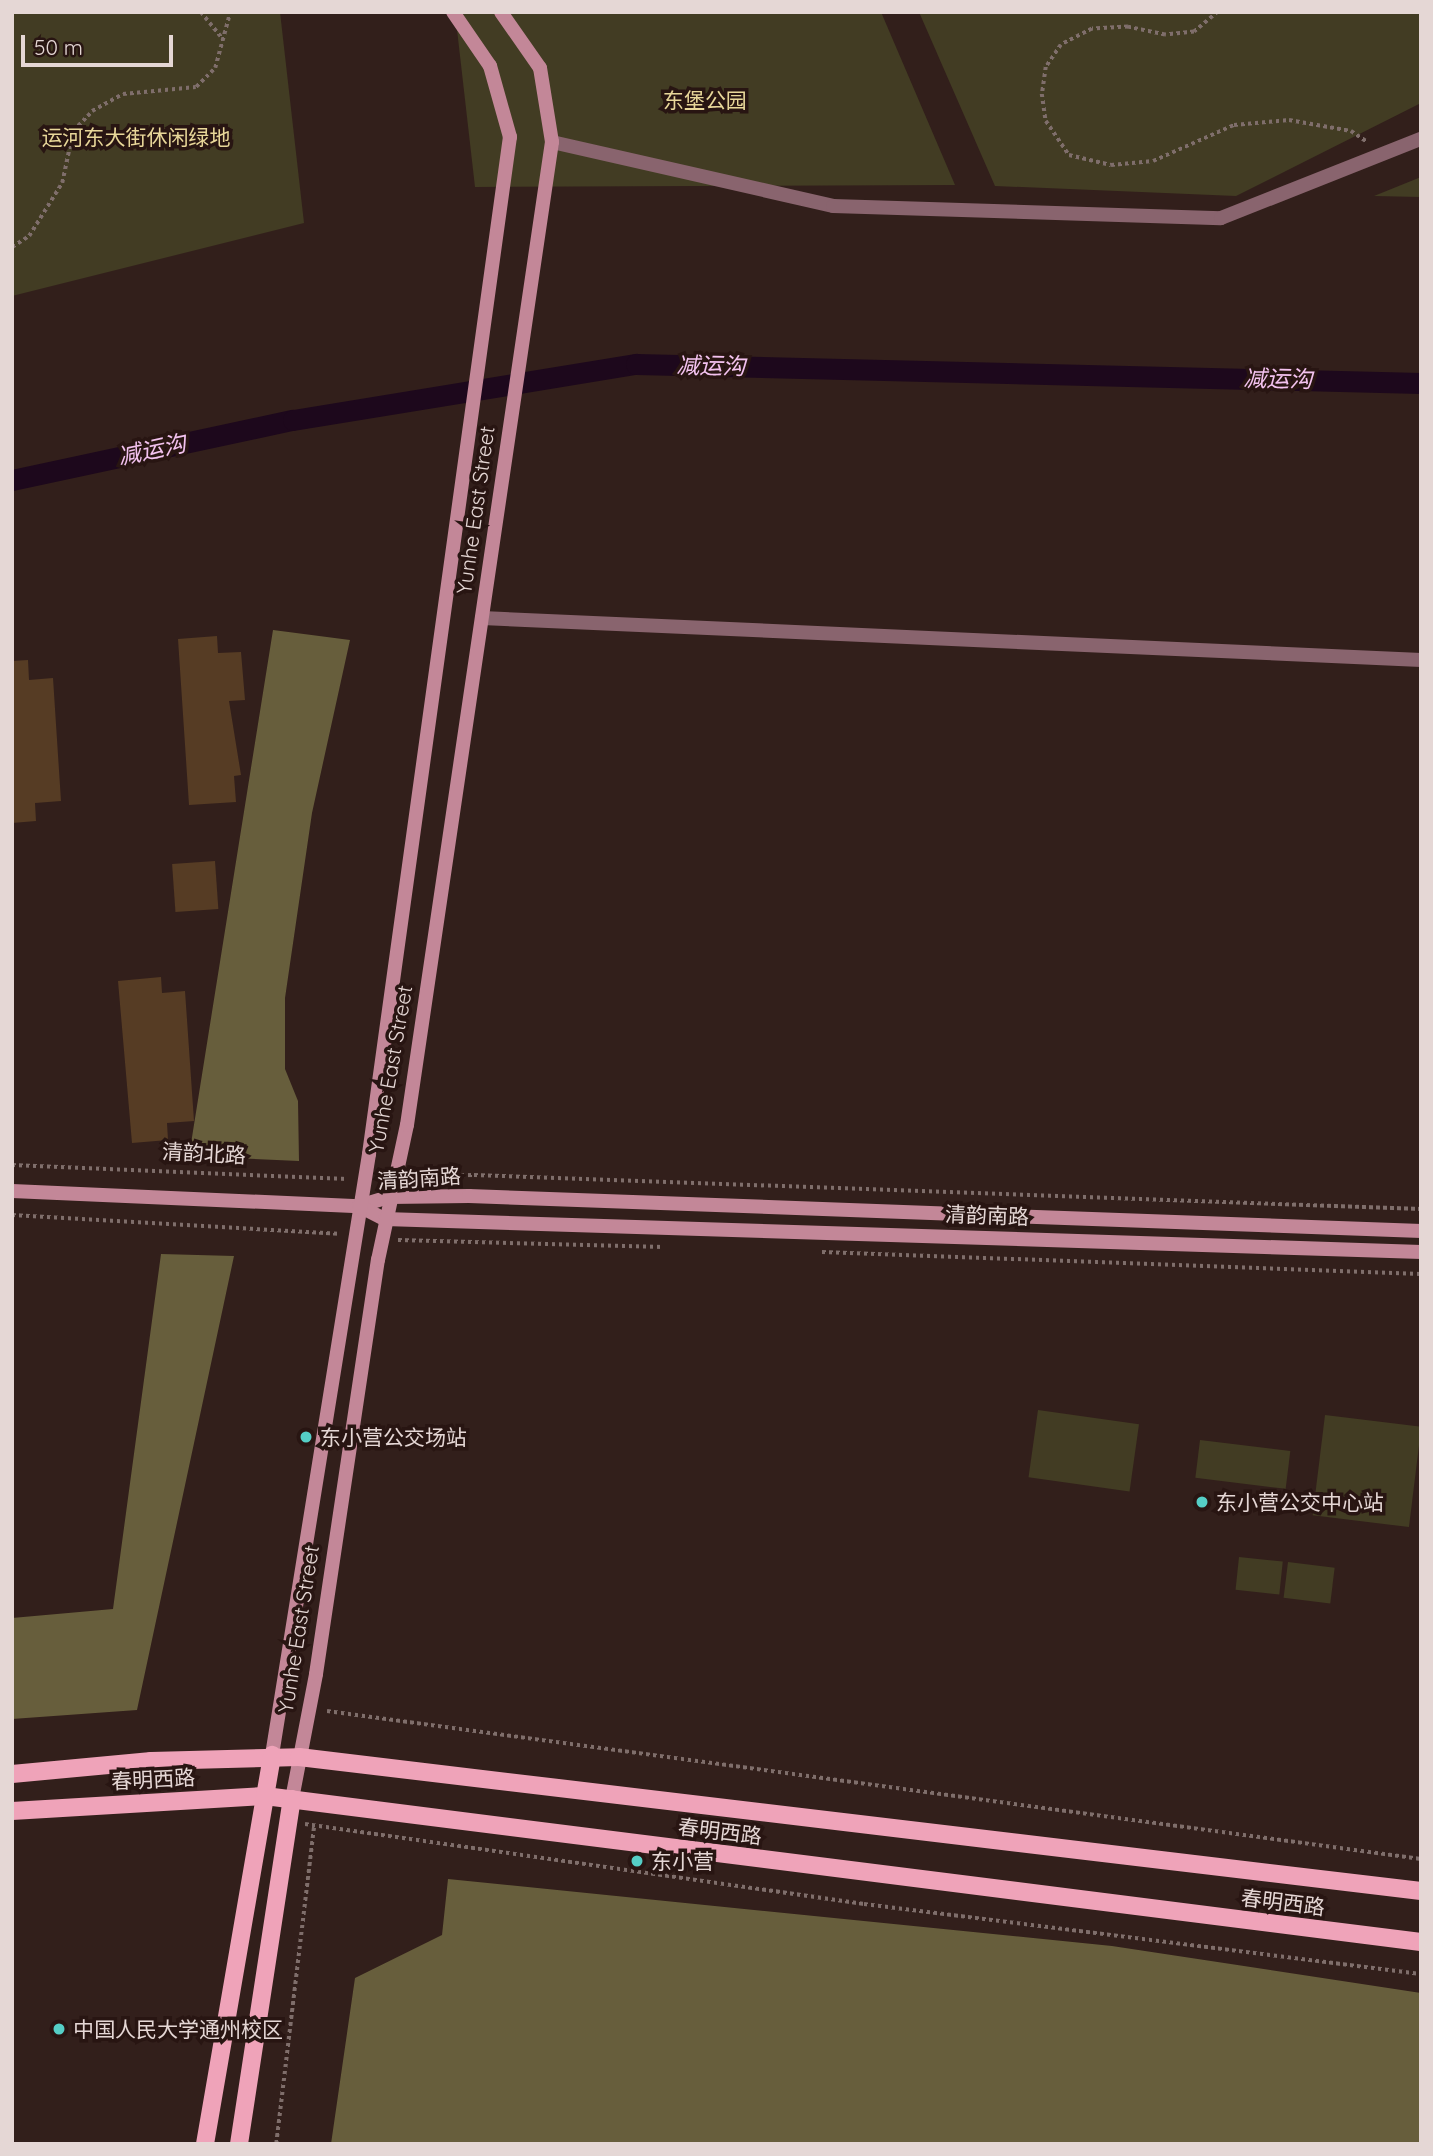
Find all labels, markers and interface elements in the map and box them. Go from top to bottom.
scale bar [24,21,177,65]
text: 50 m [34,34,83,60]
park label: 东堡公园 [663,87,747,113]
park label: 运河东大街休闲绿地 [42,124,230,150]
water label: 减运沟 [676,352,746,380]
water label: 减运沟 [1243,365,1313,393]
street label: Yunhe East Street [451,424,499,596]
water label: 减运沟 [115,429,189,471]
street label: Yunhe East Street [363,983,417,1155]
street label: 清韵北路 [161,1138,247,1168]
street label: 清韵南路 [376,1163,462,1193]
street label: 清韵南路 [945,1201,1029,1229]
place label: 东小营公交场站 [320,1424,467,1450]
marker: 东小营公交场站 [298,1429,314,1445]
place label: 东小营公交中心站 [1216,1489,1384,1515]
marker: 东小营公交中心站 [1194,1494,1210,1510]
street label: Yunhe East Street [272,1543,324,1715]
street label: 春明西路 [110,1764,196,1794]
street label: 春明西路 [677,1813,763,1849]
place label: 东小营 [651,1848,714,1874]
marker: 东小营 [629,1853,645,1869]
street label: 春明西路 [1240,1884,1326,1920]
place label: 中国人民大学通州校区 [73,2016,283,2042]
marker: 中国人民大学通州校区 [51,2021,67,2037]

